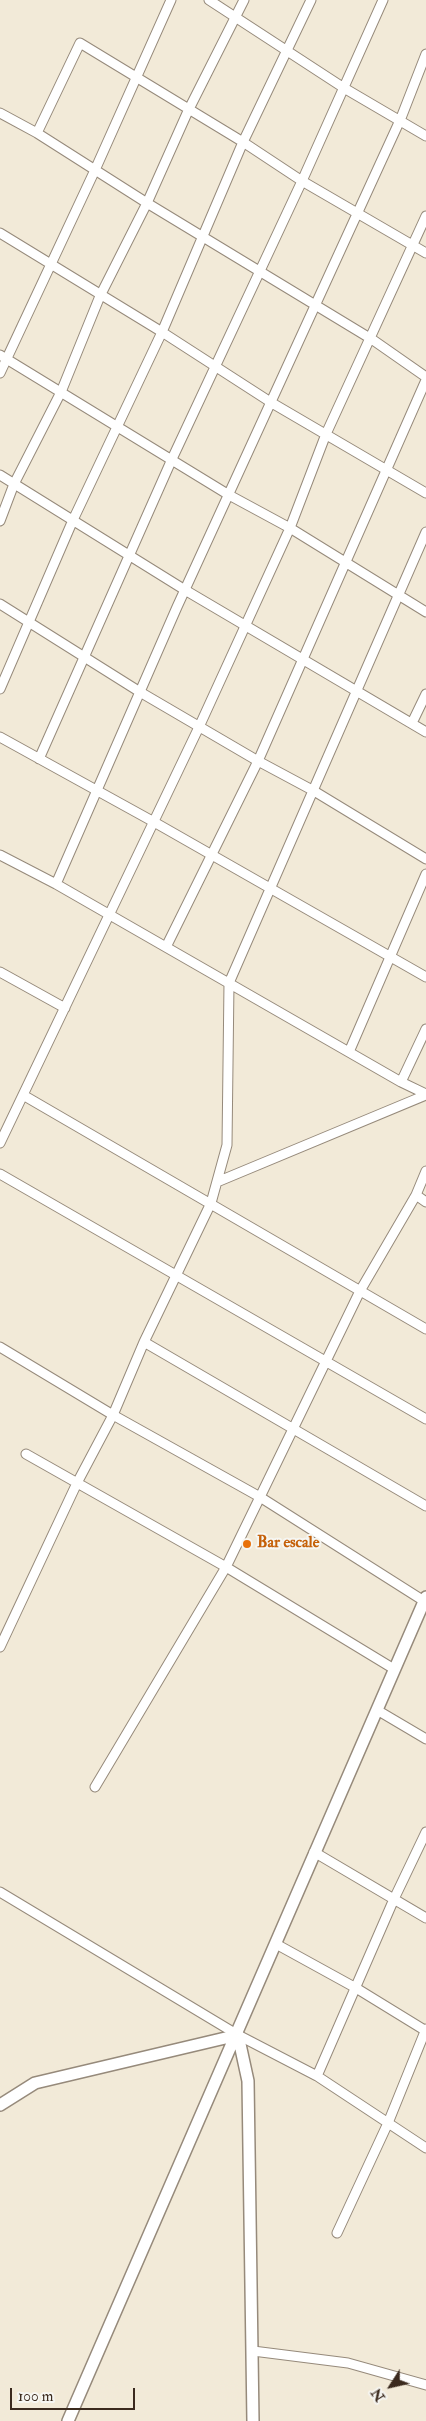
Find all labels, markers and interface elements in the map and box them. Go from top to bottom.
place label: Bar escale [257,1534,319,1554]
marker: Bar escale [241,1538,253,1550]
north arrow [366,2361,416,2411]
scale bar [12,2378,138,2410]
text: N [368,2385,389,2405]
text: 100 m [18,2387,53,2406]

